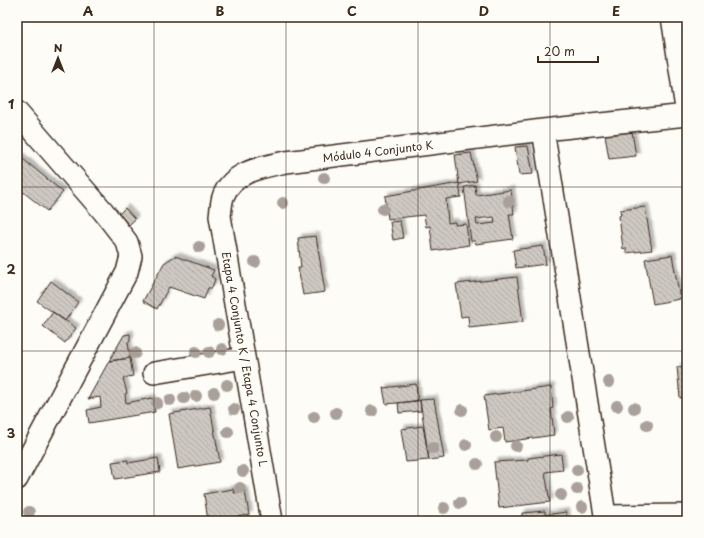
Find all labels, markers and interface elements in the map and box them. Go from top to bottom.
text: A [83,1,93,20]
text: B [216,1,225,20]
text: C [347,1,357,20]
text: D [479,1,489,20]
text: E [612,1,620,20]
north arrow [38,38,78,78]
scale bar [538,38,598,64]
text: N [54,39,63,56]
text: 20 m [544,42,575,60]
text: 1 [8,94,14,113]
street label: Módulo 4 Conjunto K [322,136,435,166]
street label: Etapa 4 Conjunto K / Etapa 4 Conjunto L [218,250,272,468]
text: 2 [6,259,16,278]
text: 3 [7,423,16,442]

